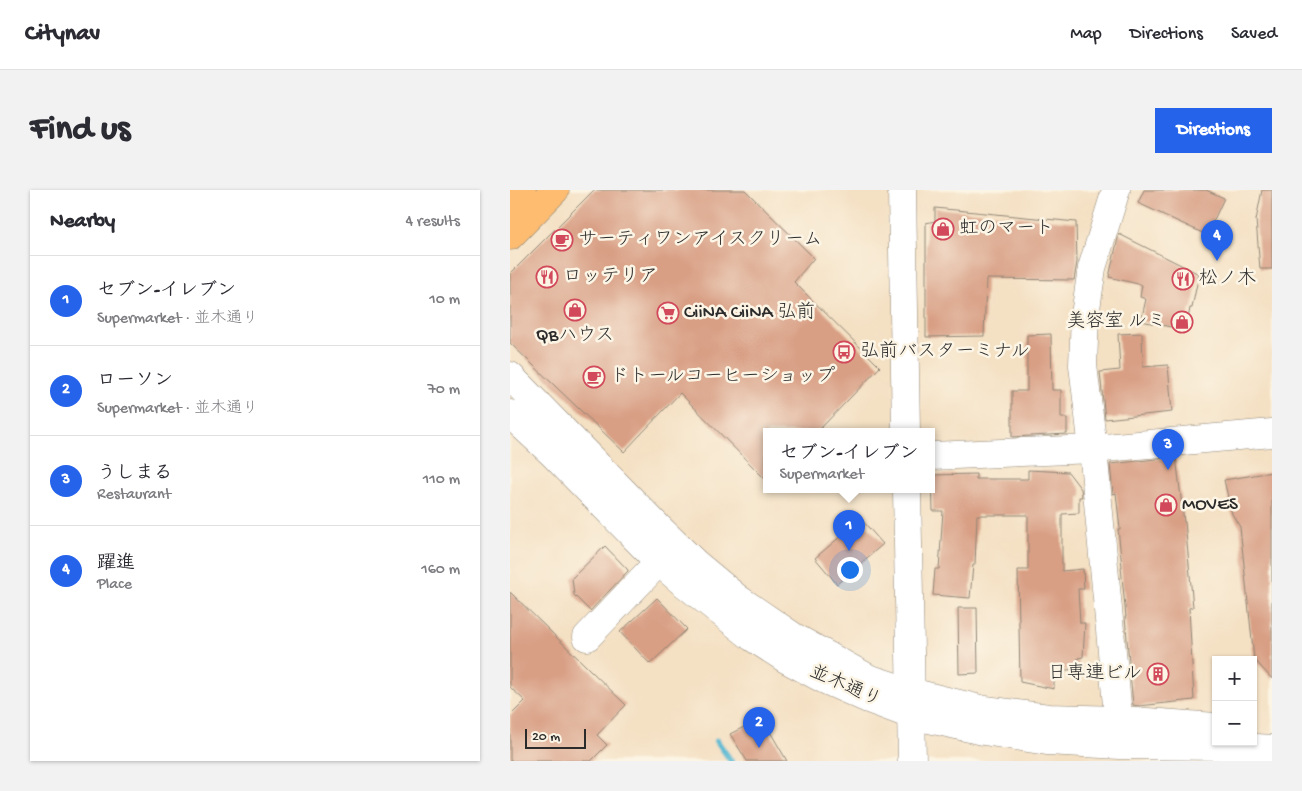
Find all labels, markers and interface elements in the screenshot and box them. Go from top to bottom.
text: Citynav [25,20,100,49]
text: Map [1070,24,1102,45]
text: Directions [1130,24,1203,45]
text: Saved [1231,24,1277,45]
button: Directions [1155,108,1272,153]
text: Find us [30,110,130,151]
text: Nearby [50,210,115,235]
text: 4 results [405,213,460,232]
shop icon: 虹のマート [931,217,955,241]
place label: 虹のマート [959,218,1054,241]
pin: 4 [1201,220,1233,261]
cafe icon: サーティワンアイスクリーム [550,228,574,252]
place label: サーティワンアイスクリーム [578,229,822,252]
restaurant icon: ロッテリア [535,265,559,289]
place label: ロッテリア [563,266,658,289]
restaurant icon: 松ノ木 [1171,267,1195,291]
place label: 松ノ木 [1199,267,1256,291]
text: セブン-イレブン [97,280,236,303]
text: 1 [63,291,69,310]
text: 10 m [429,291,460,310]
shop icon: QBハウス [563,298,587,322]
supermarket icon: CiiNA CiiNA 弘前 [656,301,680,325]
place label: CiiNA CiiNA 弘前 [684,301,815,325]
text: Supermarket · 並木通り [97,310,258,329]
place label: 美容室 ルミ [1067,310,1166,334]
shop icon: 美容室 ルミ [1170,310,1194,334]
place label: QBハウス [536,325,614,348]
bus stop icon: 弘前バスターミナル [832,340,856,364]
place label: 弘前バスターミナル [860,340,1030,364]
cafe icon: ドトールコーヒーショップ [582,365,606,389]
place label: ドトールコーヒーショップ [610,366,835,389]
text: ローソン [97,370,173,393]
text: 2 [62,381,70,400]
text: 70 m [427,381,460,400]
text: Supermarket · 並木通り [97,400,258,419]
popup [763,428,935,493]
pin: 3 [1152,429,1184,470]
text: セブン-イレブン [780,443,918,466]
text: うしまる [97,463,173,486]
text: Supermarket [780,466,864,485]
text: 3 [62,471,70,490]
text: 110 m [423,471,460,490]
text: Restaurant [97,486,171,505]
shop icon: MOVES [1154,493,1178,517]
place label: MOVES [1182,494,1238,517]
pin: 1 [833,510,865,551]
text: 躍進 [97,553,135,576]
your location [837,557,863,583]
text: 4 [62,561,70,580]
text: 160 m [421,561,460,580]
text: Place [97,576,132,595]
map controls [1212,656,1257,746]
button: + [1212,656,1257,701]
street label: 並木通り [806,660,885,713]
place label: 日専連ビル [1047,662,1142,686]
building icon: 日専連ビル [1146,662,1170,686]
button: − [1212,701,1257,746]
pin: 2 [743,707,775,748]
scale bar [525,726,586,749]
text: 20 m [532,729,560,746]

